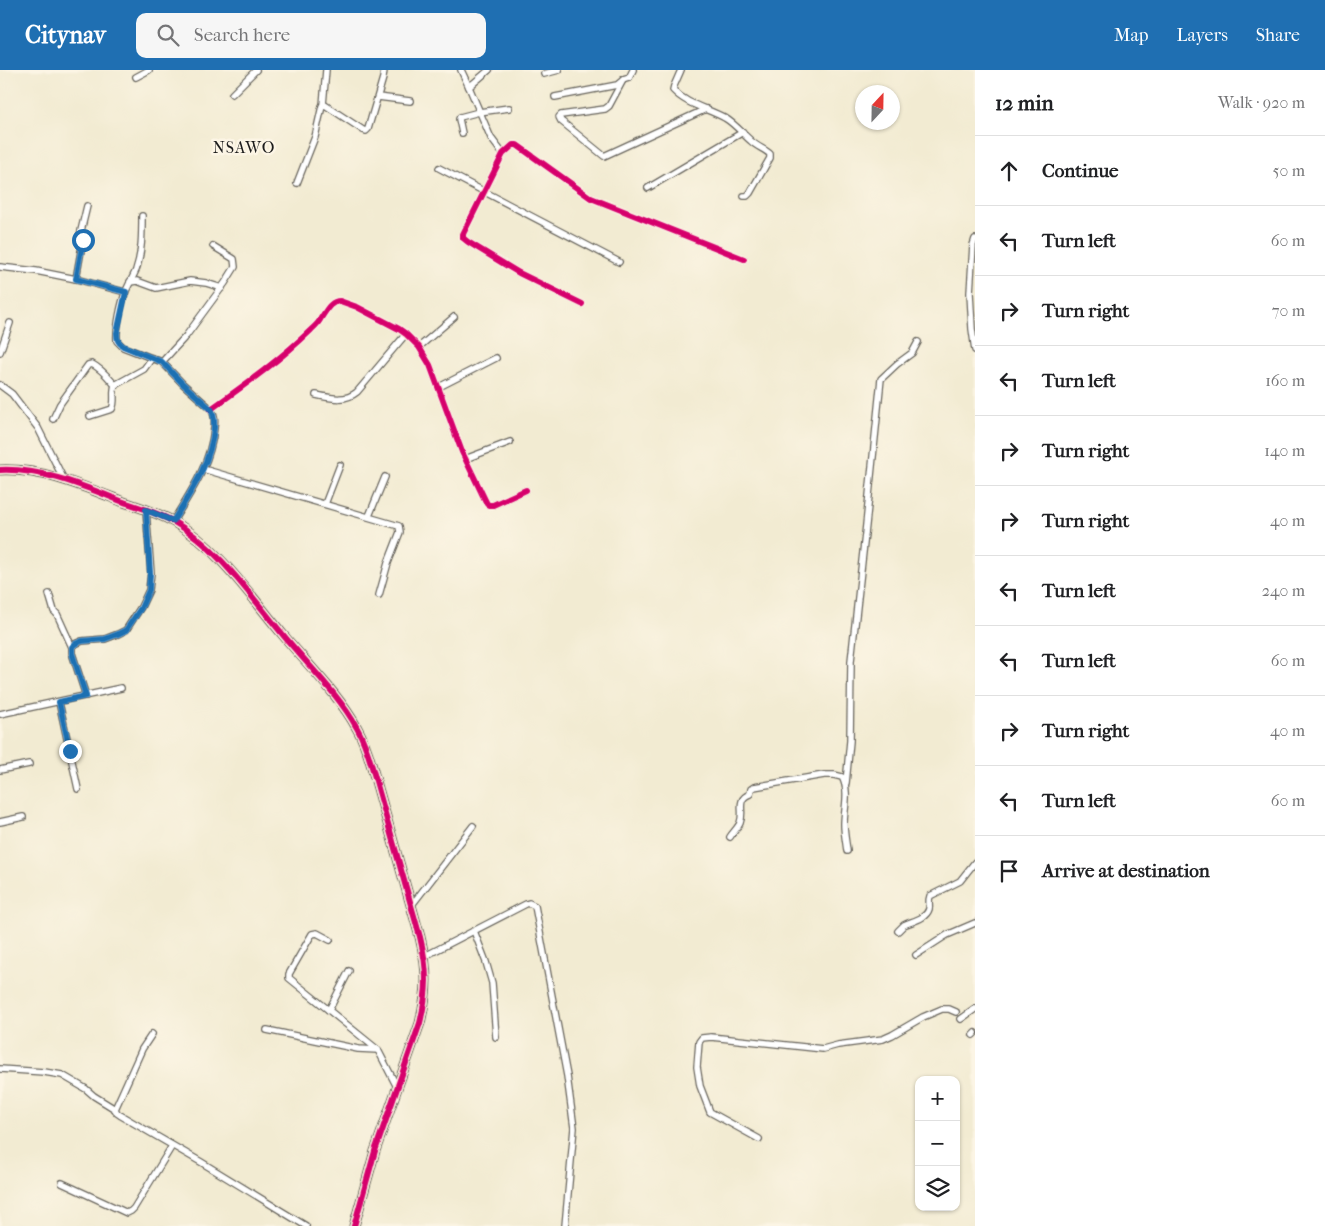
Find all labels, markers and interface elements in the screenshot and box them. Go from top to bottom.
search box [136,13,486,58]
text: Citynav [25,21,106,49]
icon: search [154,21,182,49]
text: Search here [194,24,290,46]
text: Map [1114,25,1148,46]
text: Layers [1176,25,1228,46]
text: Share [1256,25,1300,46]
north arrow [855,85,900,130]
text: 12 min [995,91,1054,115]
text: Walk · 920 m [1218,93,1305,112]
district label: NSAWO [213,138,275,157]
icon: ahead [995,157,1023,185]
text: Continue [1042,160,1118,182]
text: 50 m [1273,161,1305,180]
icon: left [995,227,1023,255]
route start [72,229,95,252]
text: Turn left [1042,230,1116,252]
text: 60 m [1271,231,1305,250]
icon: right [995,297,1023,325]
text: Turn right [1042,300,1129,322]
text: 70 m [1272,301,1305,320]
icon: left [995,367,1023,395]
text: Turn left [1042,370,1116,392]
text: 160 m [1265,371,1305,390]
icon: right [995,437,1023,465]
text: Turn right [1042,440,1129,462]
text: 140 m [1264,441,1305,460]
icon: right [995,507,1023,535]
text: Turn right [1042,510,1129,532]
text: 40 m [1270,511,1305,530]
icon: left [995,577,1023,605]
text: Turn left [1042,580,1116,602]
text: 240 m [1262,581,1305,600]
icon: left [995,647,1023,675]
text: Turn left [1042,650,1116,672]
text: 60 m [1271,651,1305,670]
icon: right [995,717,1023,745]
text: Turn right [1042,720,1129,742]
text: 40 m [1270,721,1305,740]
route end [59,740,82,763]
icon: left [995,787,1023,815]
text: Turn left [1042,790,1116,812]
text: 60 m [1271,791,1305,810]
icon: arrive [995,857,1023,885]
text: Arrive at destination [1042,860,1210,882]
map controls [915,1076,960,1211]
button: + [915,1076,960,1121]
button: − [915,1121,960,1166]
button: layers [915,1166,960,1211]

